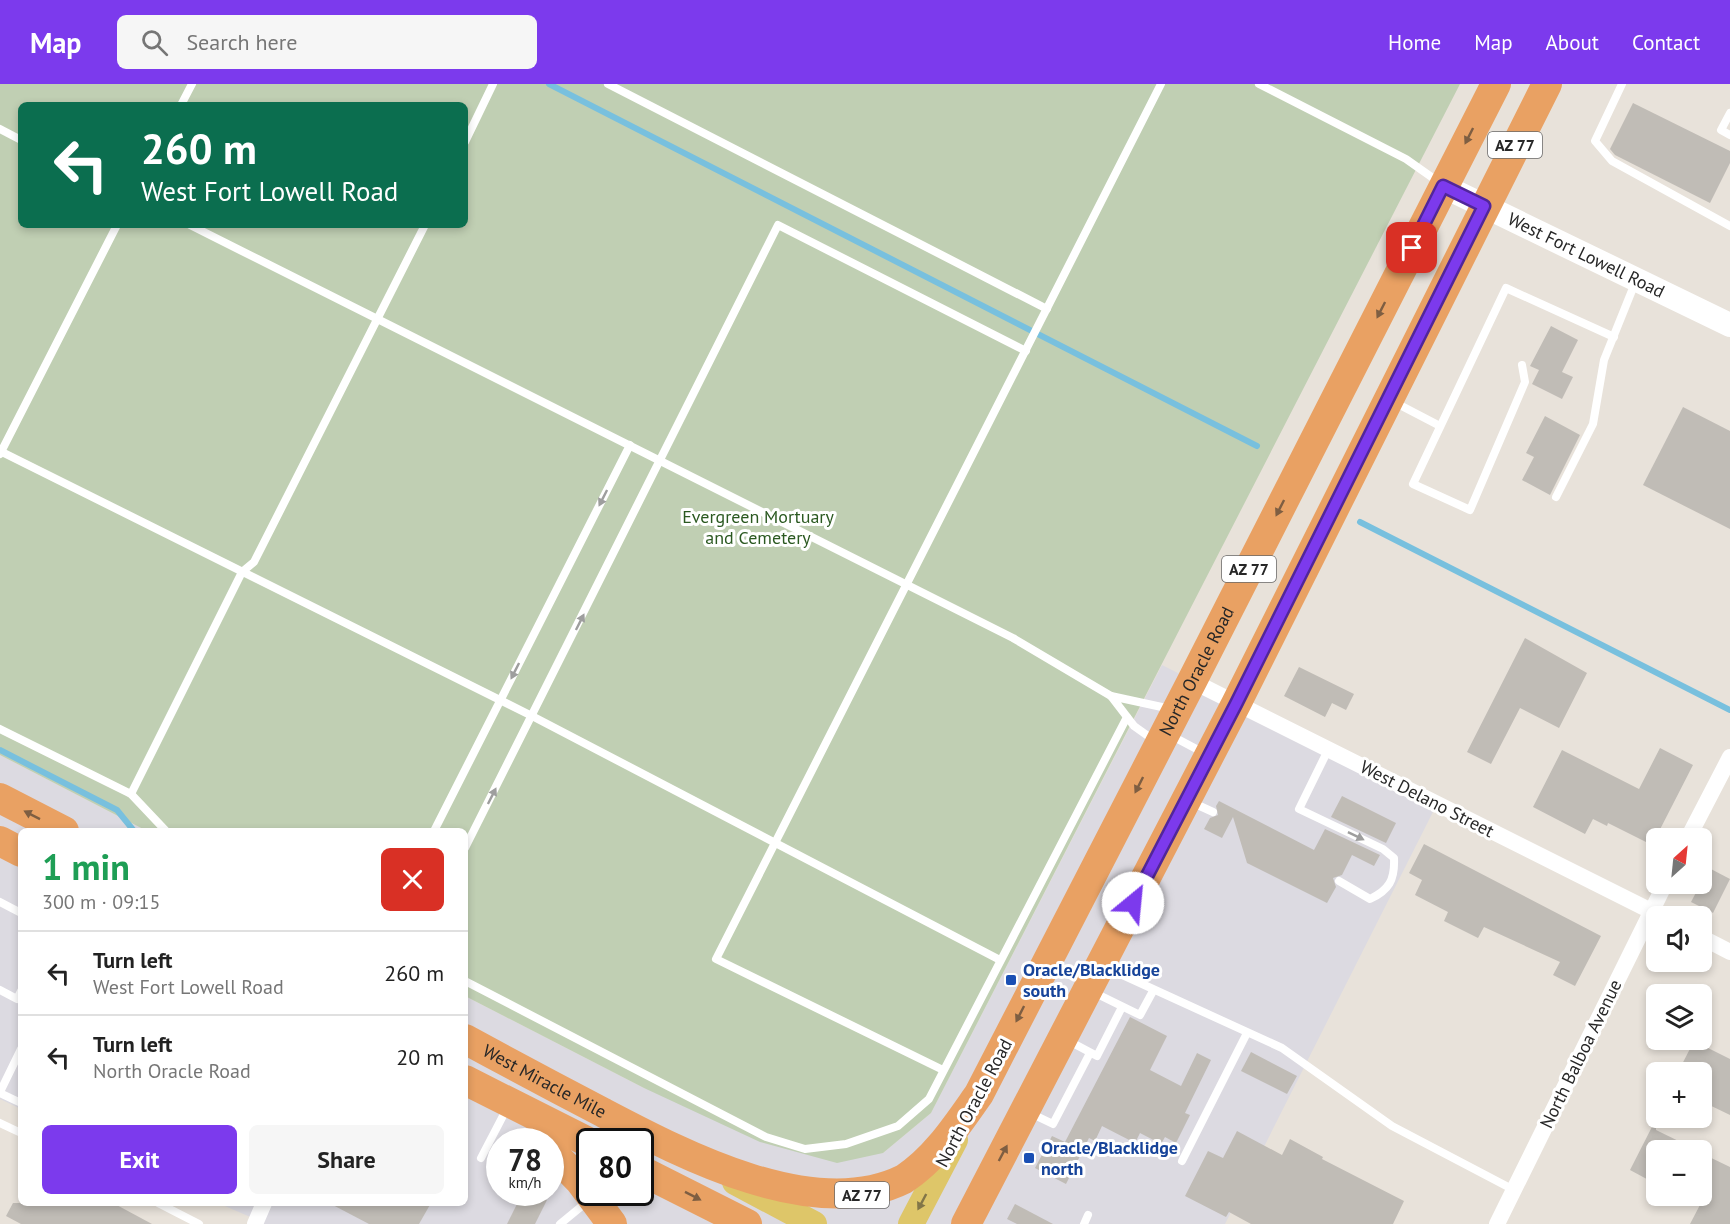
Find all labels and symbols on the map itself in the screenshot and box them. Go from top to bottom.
one-way arrow [1464,128,1474,145]
road number: AZ 77 [1488,132,1542,158]
street label: West Fort Lowell Road [1504,207,1669,303]
pin [1386,222,1437,273]
one-way arrow [1376,301,1386,319]
one-way arrow [599,489,608,506]
one-way arrow [1275,500,1284,517]
park label: Evergreen Mortuary and Cemetery [682,505,834,549]
road number: AZ 77 [1222,556,1276,582]
street label: North Oracle Road [1154,603,1239,740]
one-way arrow [575,613,585,630]
one-way arrow [510,663,520,680]
street label: West Delano Street [1356,755,1498,842]
one-way arrow [1134,777,1144,794]
one-way arrow [487,787,496,804]
one-way arrow [23,810,41,820]
north arrow [1646,828,1712,894]
one-way arrow [1347,831,1364,840]
position arrow [1101,871,1165,935]
place label: Oracle/Blacklidge south [1023,958,1160,1002]
marker: Oracle/Blacklidge south [1004,973,1018,987]
street label: North Balboa Avenue [1535,976,1627,1132]
one-way arrow [1016,1006,1025,1023]
street label: North Oracle Road [930,1035,1017,1171]
street label: West Miracle Mile [479,1039,610,1123]
speed limit sign: 80 [576,1128,654,1206]
place label: Oracle/Blacklidge north [1041,1136,1178,1180]
one-way arrow [998,1145,1008,1162]
marker: Oracle/Blacklidge north [1022,1151,1036,1165]
road number: AZ 77 [835,1182,889,1208]
one-way arrow [684,1191,701,1201]
one-way arrow [917,1194,927,1211]

